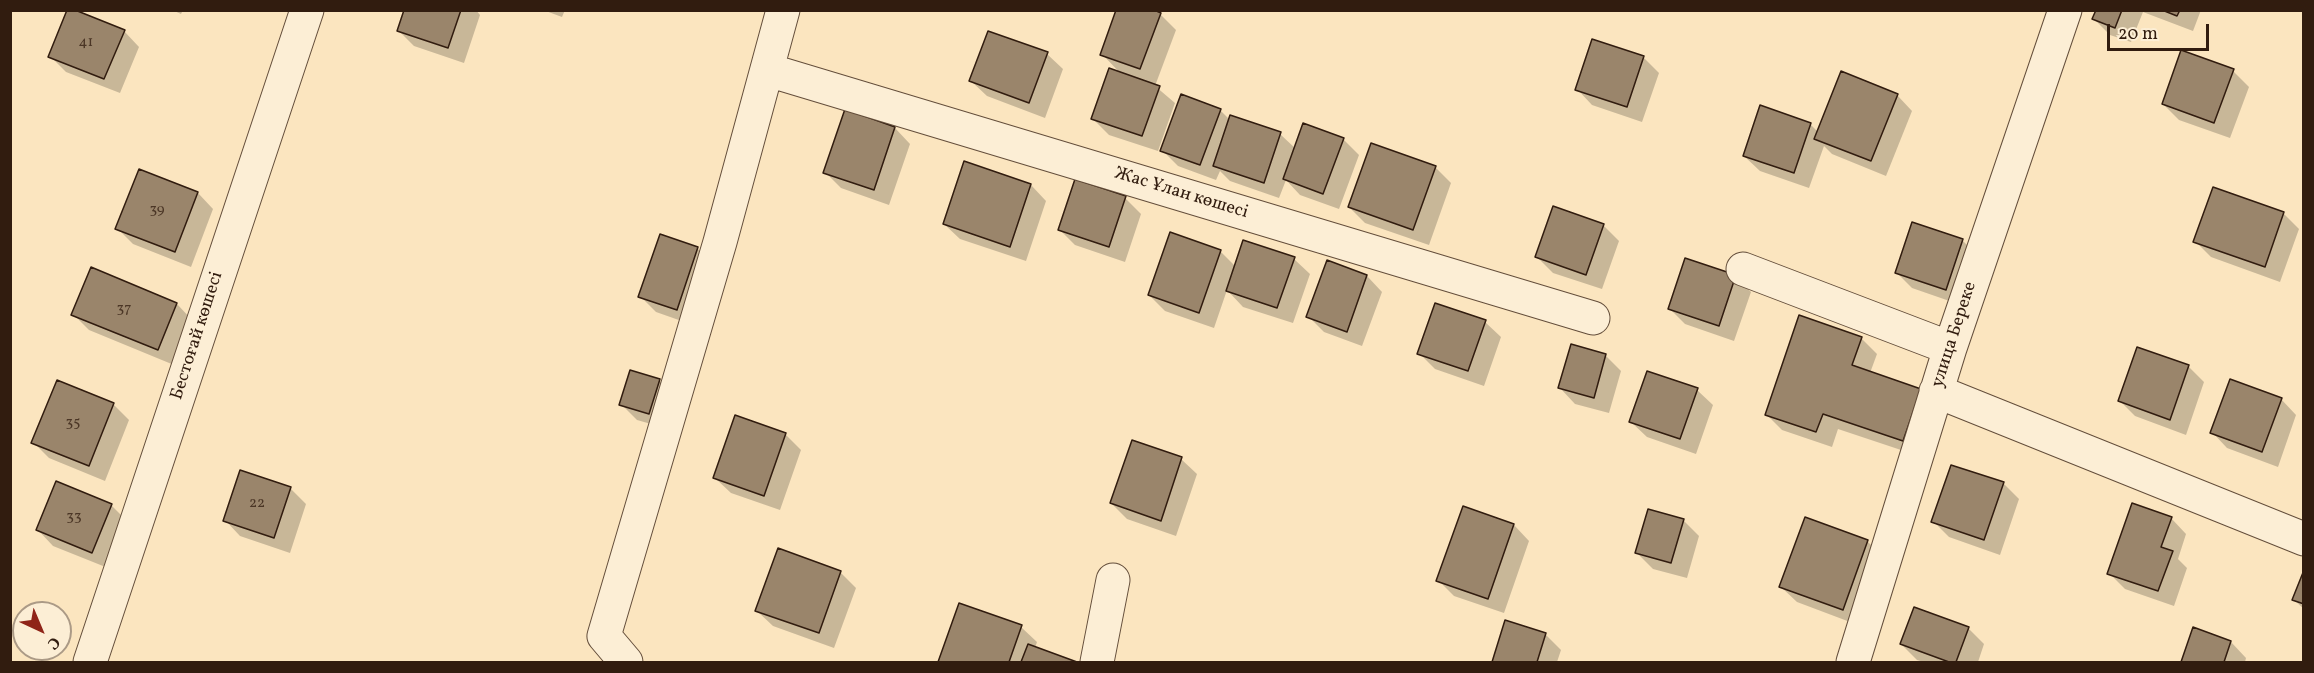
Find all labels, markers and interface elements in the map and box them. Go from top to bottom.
scale bar [2110,12,2212,50]
text: 20 m [2118,22,2158,47]
house number: 41 [79,34,93,52]
street label: Жас Ұлан көшесі [1112,163,1250,225]
house number: 39 [149,201,165,219]
street label: Бестоғай көшесі [167,269,229,403]
street label: улица Береке [1928,279,1982,391]
house number: 37 [117,300,131,318]
house number: 35 [66,414,80,432]
house number: 22 [249,495,265,513]
house number: 33 [66,508,82,526]
north arrow [12,601,72,661]
text: С [42,631,64,654]

